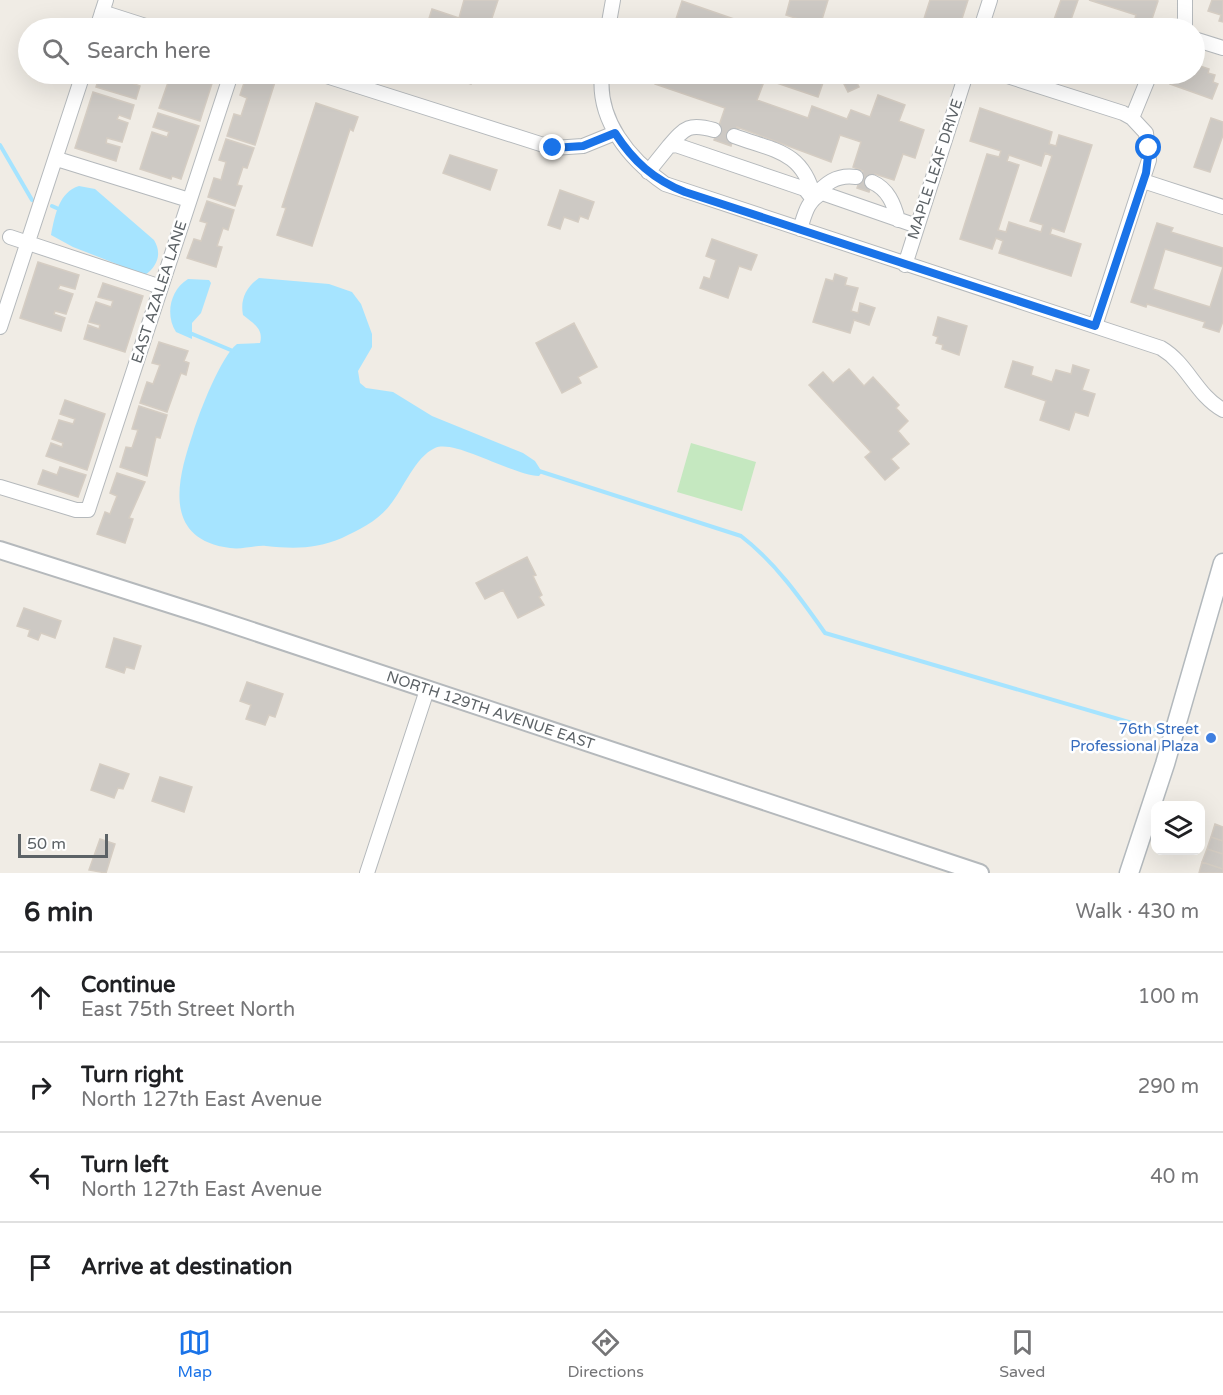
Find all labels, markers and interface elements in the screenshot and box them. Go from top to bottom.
search box [18,18,1205,84]
icon: search [39,35,72,68]
text: Search here [87,38,211,64]
street label: MAPLE LEAF DRIVE [904,97,966,241]
route end [539,134,565,160]
route start [1135,134,1161,160]
street label: EAST AZALEA LANE [127,218,191,366]
street label: NORTH 129TH AVENUE EAST [384,667,597,753]
place label: 76th Street Professional Plaza [1070,720,1199,755]
marker: 76th Street Professional Plaza [1204,731,1218,745]
map controls [1151,801,1205,855]
button: layers [1151,801,1205,855]
scale bar [18,831,108,858]
text: 50 m [27,834,66,854]
text: 6 min [24,897,93,928]
text: Walk · 430 m [1076,900,1199,924]
text: Continue [81,972,176,998]
icon: ahead [24,981,57,1014]
text: 100 m [1138,985,1199,1009]
text: East 75th Street North [81,998,295,1022]
text: Turn right [81,1062,183,1088]
icon: right [24,1071,57,1104]
text: 290 m [1138,1075,1199,1099]
text: North 127th East Avenue [81,1088,322,1112]
text: Turn left [81,1152,169,1178]
icon: left [24,1161,57,1194]
text: 40 m [1150,1165,1199,1189]
text: North 127th East Avenue [81,1178,322,1202]
icon: arrive [24,1251,57,1284]
text: Arrive at destination [81,1254,292,1280]
tab: Map [178,1326,212,1382]
tab: Directions [567,1326,644,1382]
tab: Saved [999,1326,1045,1382]

